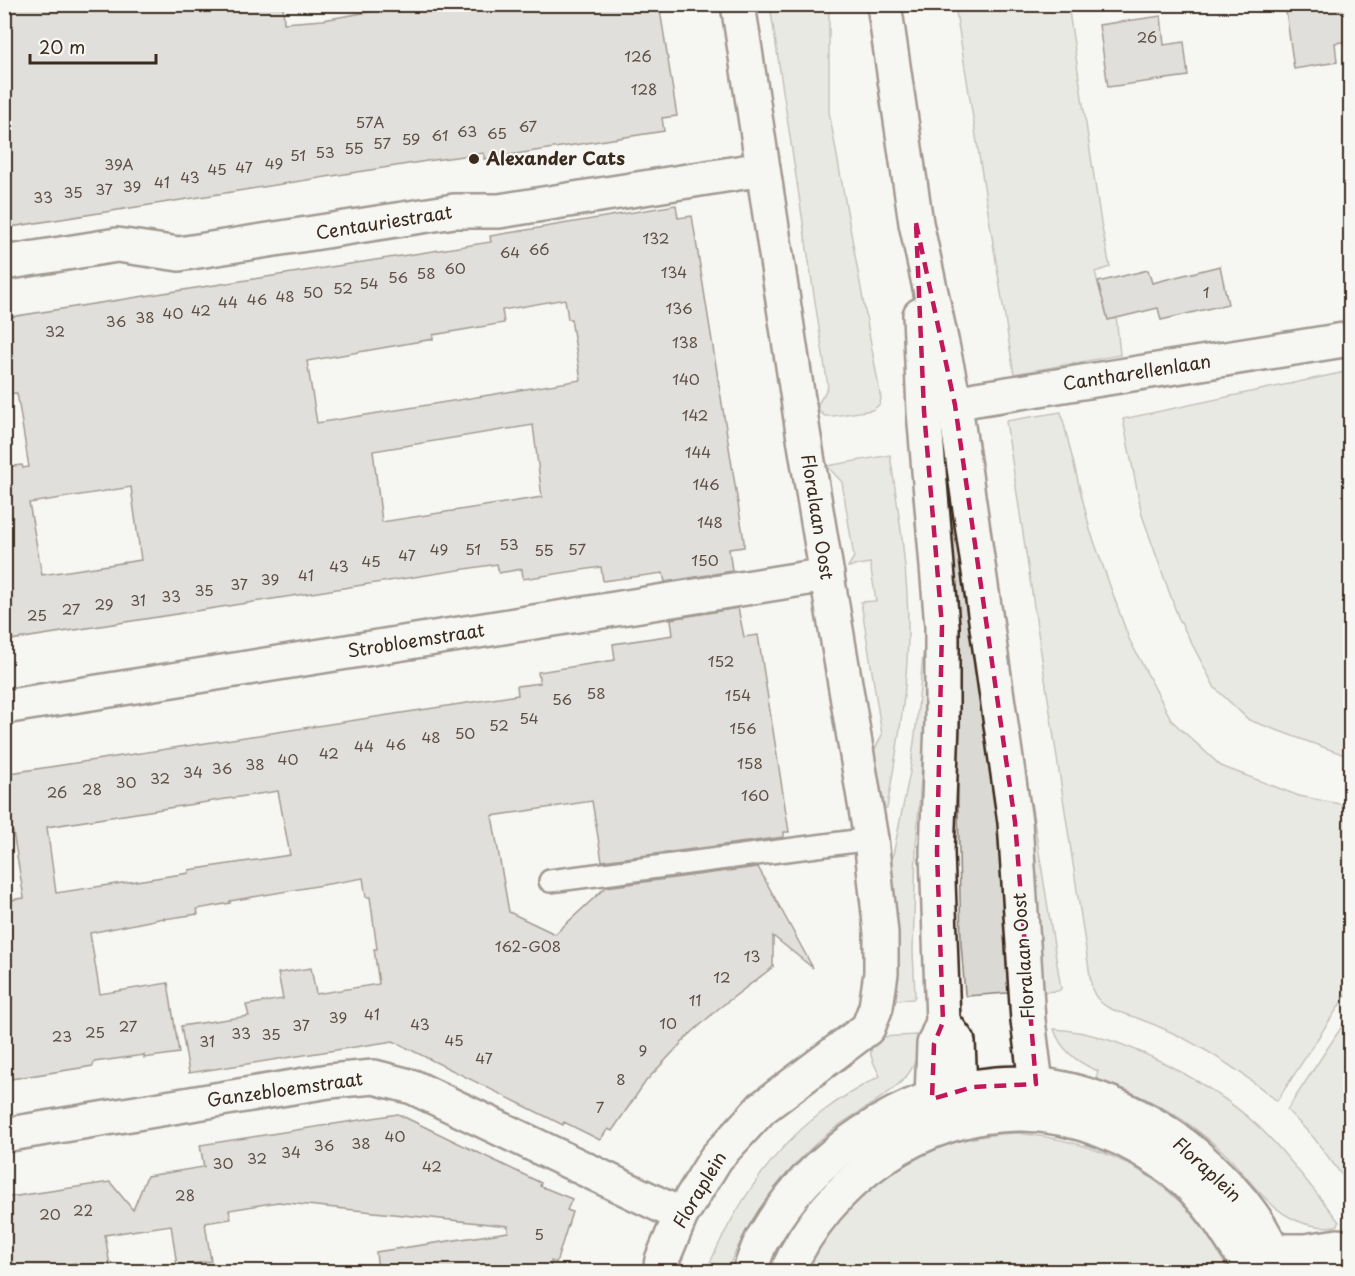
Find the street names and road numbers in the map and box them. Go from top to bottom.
street label: Centauriestraat [314,197,454,246]
street label: Cantharellenlaan [1061,346,1213,397]
street label: Floralaan Oost [795,452,842,582]
street label: Strobloemstraat [345,615,486,664]
street label: Floralaan Oost [1005,892,1040,1020]
street label: Ganzebloemstraat [205,1064,364,1113]
street label: Floraplein [1168,1130,1248,1208]
street label: Floraplein [665,1146,732,1233]

